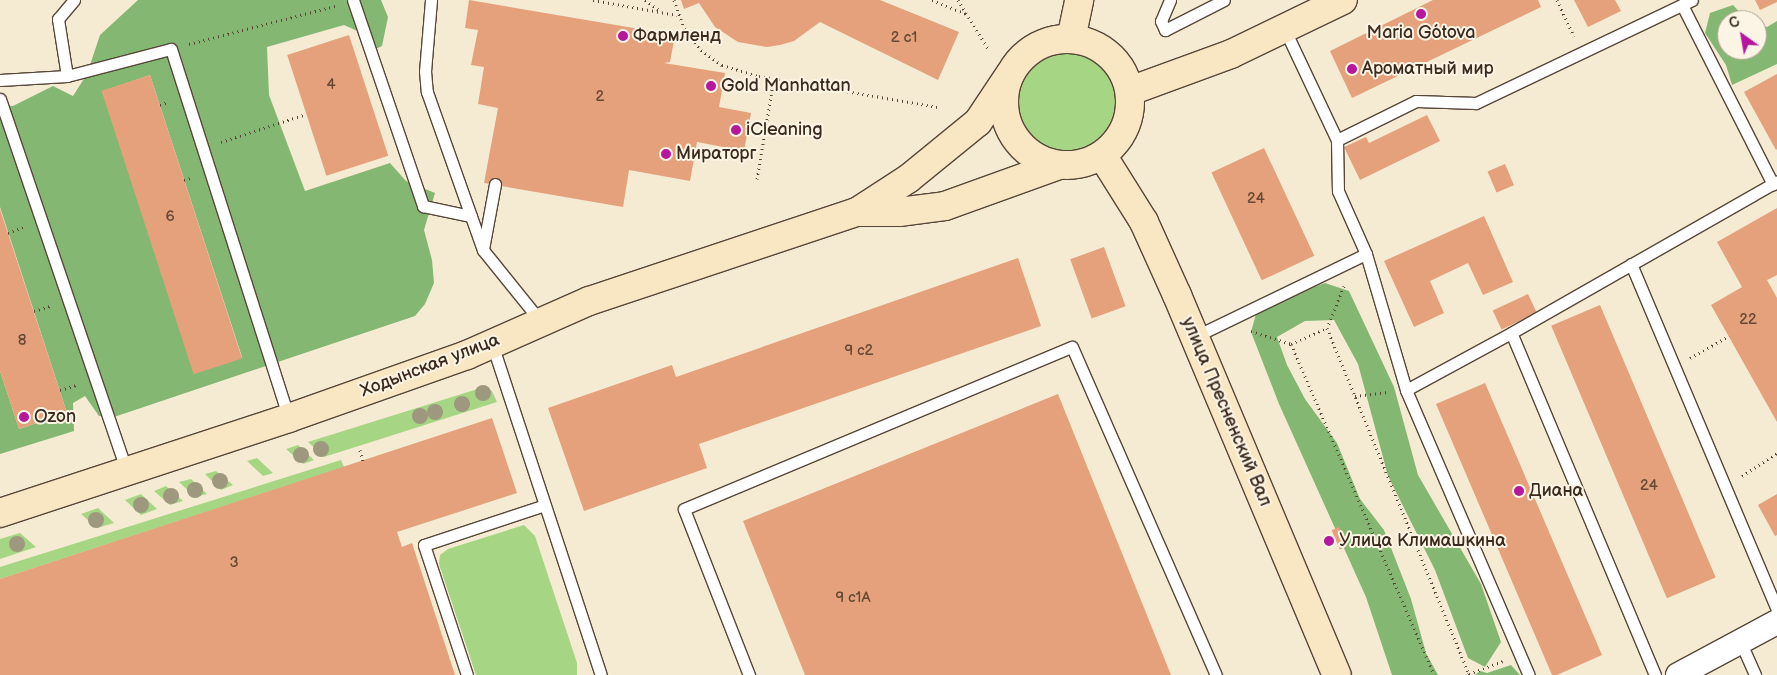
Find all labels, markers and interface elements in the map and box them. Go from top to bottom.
marker: Maria Gótova [1415,8,1427,20]
north arrow [1717,10,1767,60]
text: С [1726,13,1743,32]
place label: Maria Gótova [1367,22,1475,44]
place label: Фармленд [633,25,721,47]
house number: 2 c1 [891,29,917,47]
marker: Фармленд [617,30,629,42]
place label: Ароматный мир [1362,58,1494,80]
marker: Ароматный мир [1346,63,1358,75]
place label: Gold Manhattan [721,75,851,97]
house number: 4 [326,76,336,94]
marker: Gold Manhattan [705,80,717,92]
house number: 2 [596,88,604,106]
place label: iCleaning [746,119,823,141]
marker: iCleaning [730,124,742,136]
place label: Мираторг [676,143,756,165]
marker: Мираторг [660,148,672,160]
house number: 24 [1247,190,1265,208]
house number: 6 [165,208,175,226]
house number: 22 [1739,311,1757,329]
street label: улица Пресненский Вал [1176,314,1276,510]
street label: Ходынская улица [357,330,503,402]
house number: 8 [18,332,26,350]
house number: 9 с2 [845,342,873,360]
place label: Ozon [34,406,76,428]
marker: Ozon [18,411,30,423]
house number: 24 [1640,477,1658,495]
place label: Диана [1529,480,1583,502]
marker: Диана [1513,485,1525,497]
place label: Улица Климашкина [1339,530,1506,552]
marker: Улица Климашкина [1323,535,1335,547]
house number: 3 [229,554,239,572]
house number: 9 с1А [836,589,870,607]

